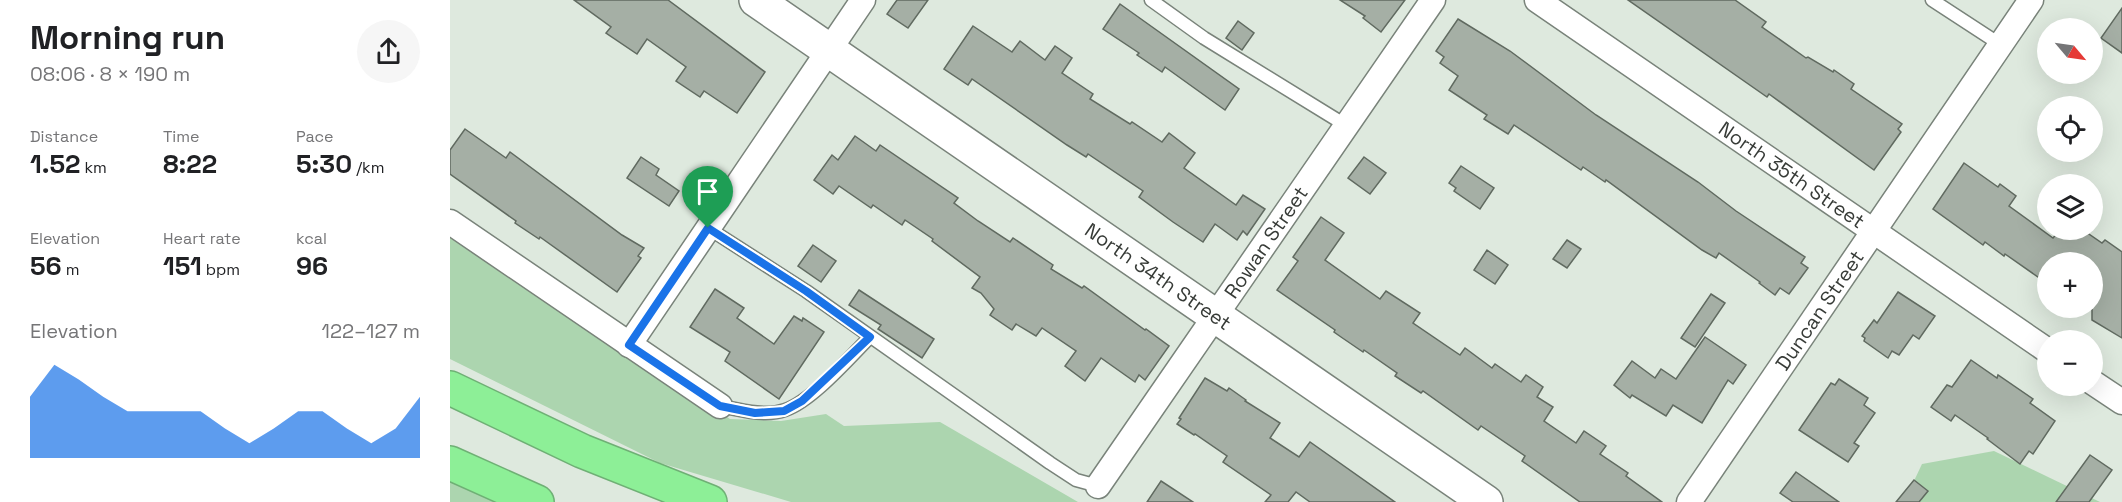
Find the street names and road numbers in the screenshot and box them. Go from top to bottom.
street label: North 35th Street [1714,116,1870,234]
street label: Rowan Street [1218,181,1314,303]
street label: North 34th Street [1080,217,1236,336]
street label: Duncan Street [1770,245,1870,375]

